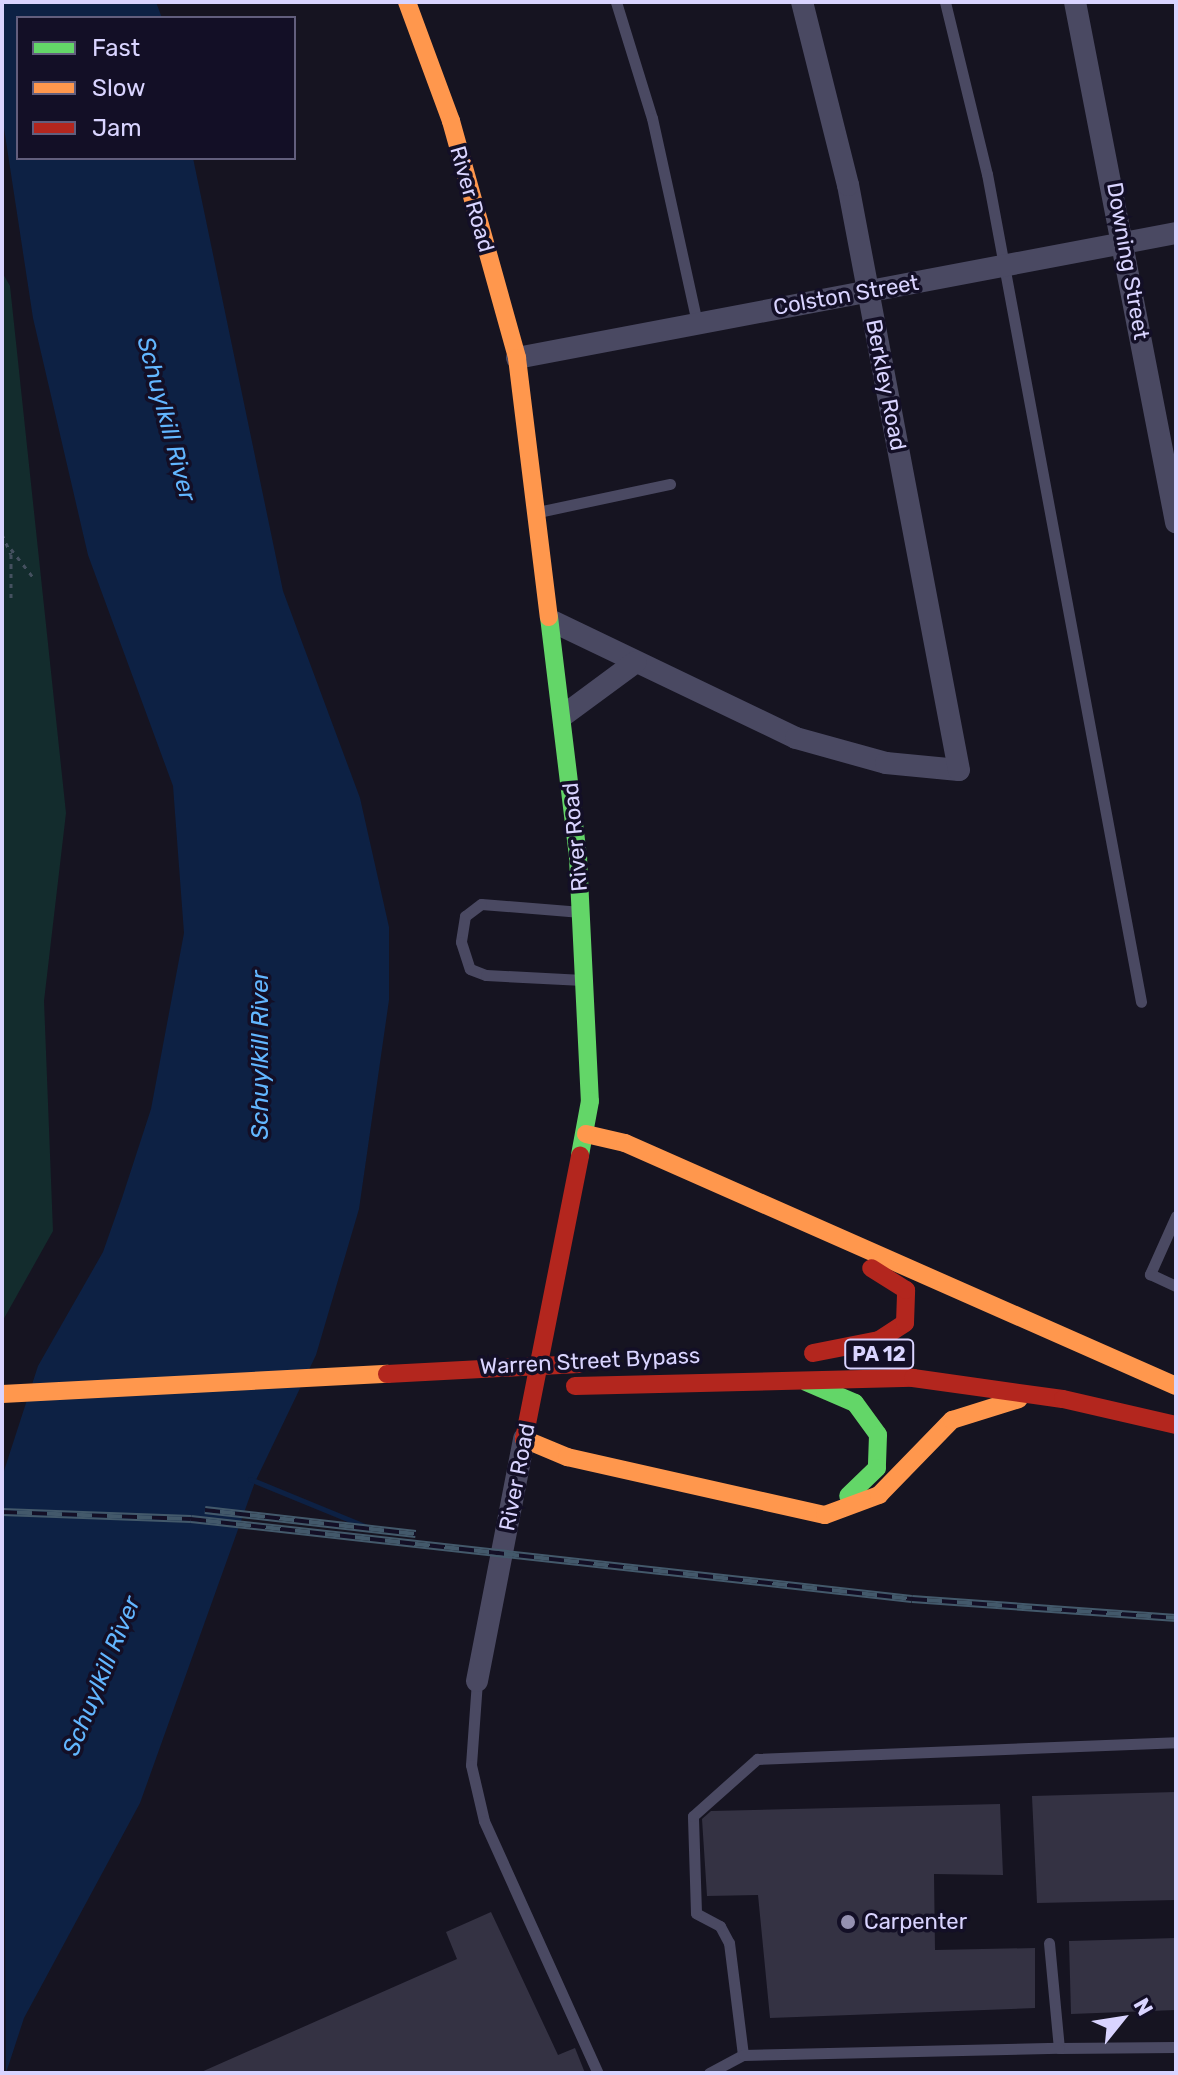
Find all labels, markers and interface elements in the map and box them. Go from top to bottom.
legend [16,16,296,160]
text: Fast [92,34,140,62]
text: Slow [92,74,145,102]
text: Jam [92,114,142,142]
street label: River Road [444,143,500,255]
street label: Downing Street [1101,180,1155,342]
street label: Colston Street [771,269,921,321]
street label: Berkley Road [860,317,912,453]
water label: Schuylkill River [130,334,202,504]
street label: River Road [557,781,593,893]
water label: Schuylkill River [247,970,275,1140]
road number: PA 12 [843,1338,915,1370]
street label: Warren Street Bypass [479,1342,701,1380]
street label: River Road [494,1421,540,1533]
water label: Schuylkill River [57,1592,147,1760]
place label: Carpenter [864,1909,967,1935]
marker: Carpenter [839,1913,857,1931]
north arrow [1082,1979,1162,2059]
text: N [1128,1993,1159,2020]

